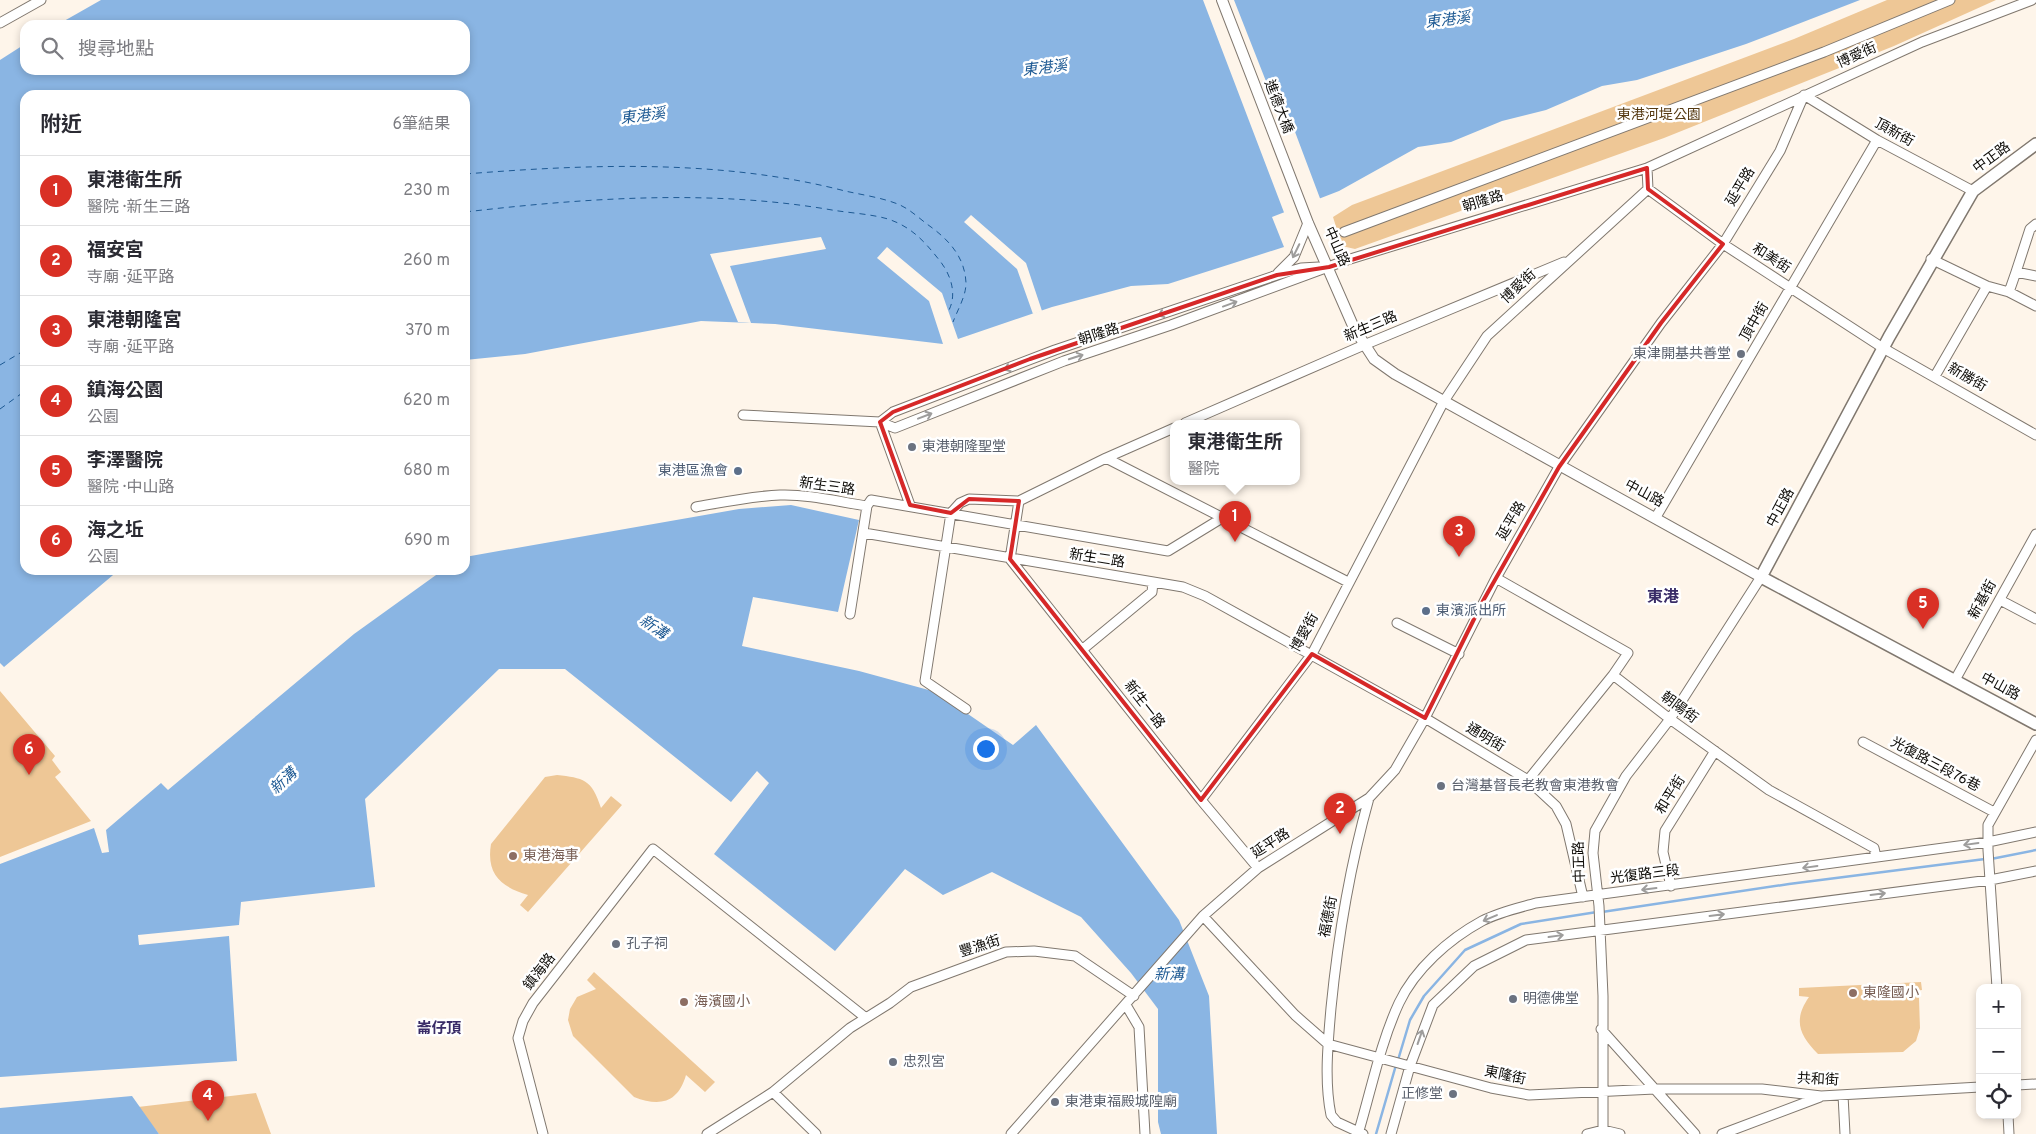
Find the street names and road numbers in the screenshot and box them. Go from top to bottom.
street label: 博愛街 [1834,40,1880,72]
street label: 進德大橋 [1260,77,1297,136]
street label: 頂新街 [1872,115,1916,151]
street label: 中正路 [1970,139,2014,177]
street label: 延平路 [1723,165,1759,209]
street label: 朝隆路 [1460,188,1506,216]
street label: 中山路 [1320,224,1352,270]
street label: 和美街 [1749,240,1793,278]
street label: 博愛街 [1498,266,1540,308]
street label: 頂中街 [1737,300,1773,344]
street label: 新生三路 [1342,308,1400,346]
street label: 朝隆路 [1076,320,1122,350]
street label: 新勝街 [1945,360,1989,396]
street label: 新生三路 [798,475,856,499]
street label: 中山路 [1621,477,1667,511]
street label: 中正路 [1764,485,1798,531]
street label: 延平路 [1494,499,1530,543]
street label: 新生二路 [1068,546,1126,572]
street label: 新基街 [1965,578,2001,622]
street label: 博愛街 [1287,611,1323,655]
street label: 中山路 [1977,670,2023,704]
street label: 新生一路 [1120,678,1168,732]
street label: 朝陽街 [1657,689,1701,727]
street label: 通明街 [1463,720,1507,756]
street label: 光復路三段76巷 [1887,734,1983,796]
street label: 和平街 [1653,773,1689,817]
street label: 延平路 [1249,825,1293,863]
street label: 中正路 [1571,841,1589,883]
street label: 光復路三段 [1609,862,1681,888]
street label: 福德街 [1316,895,1341,939]
street label: 豐漁街 [957,932,1003,962]
street label: 鎮海路 [520,950,560,994]
street label: 東隆街 [1483,1063,1527,1089]
street label: 共和街 [1797,1070,1839,1090]

